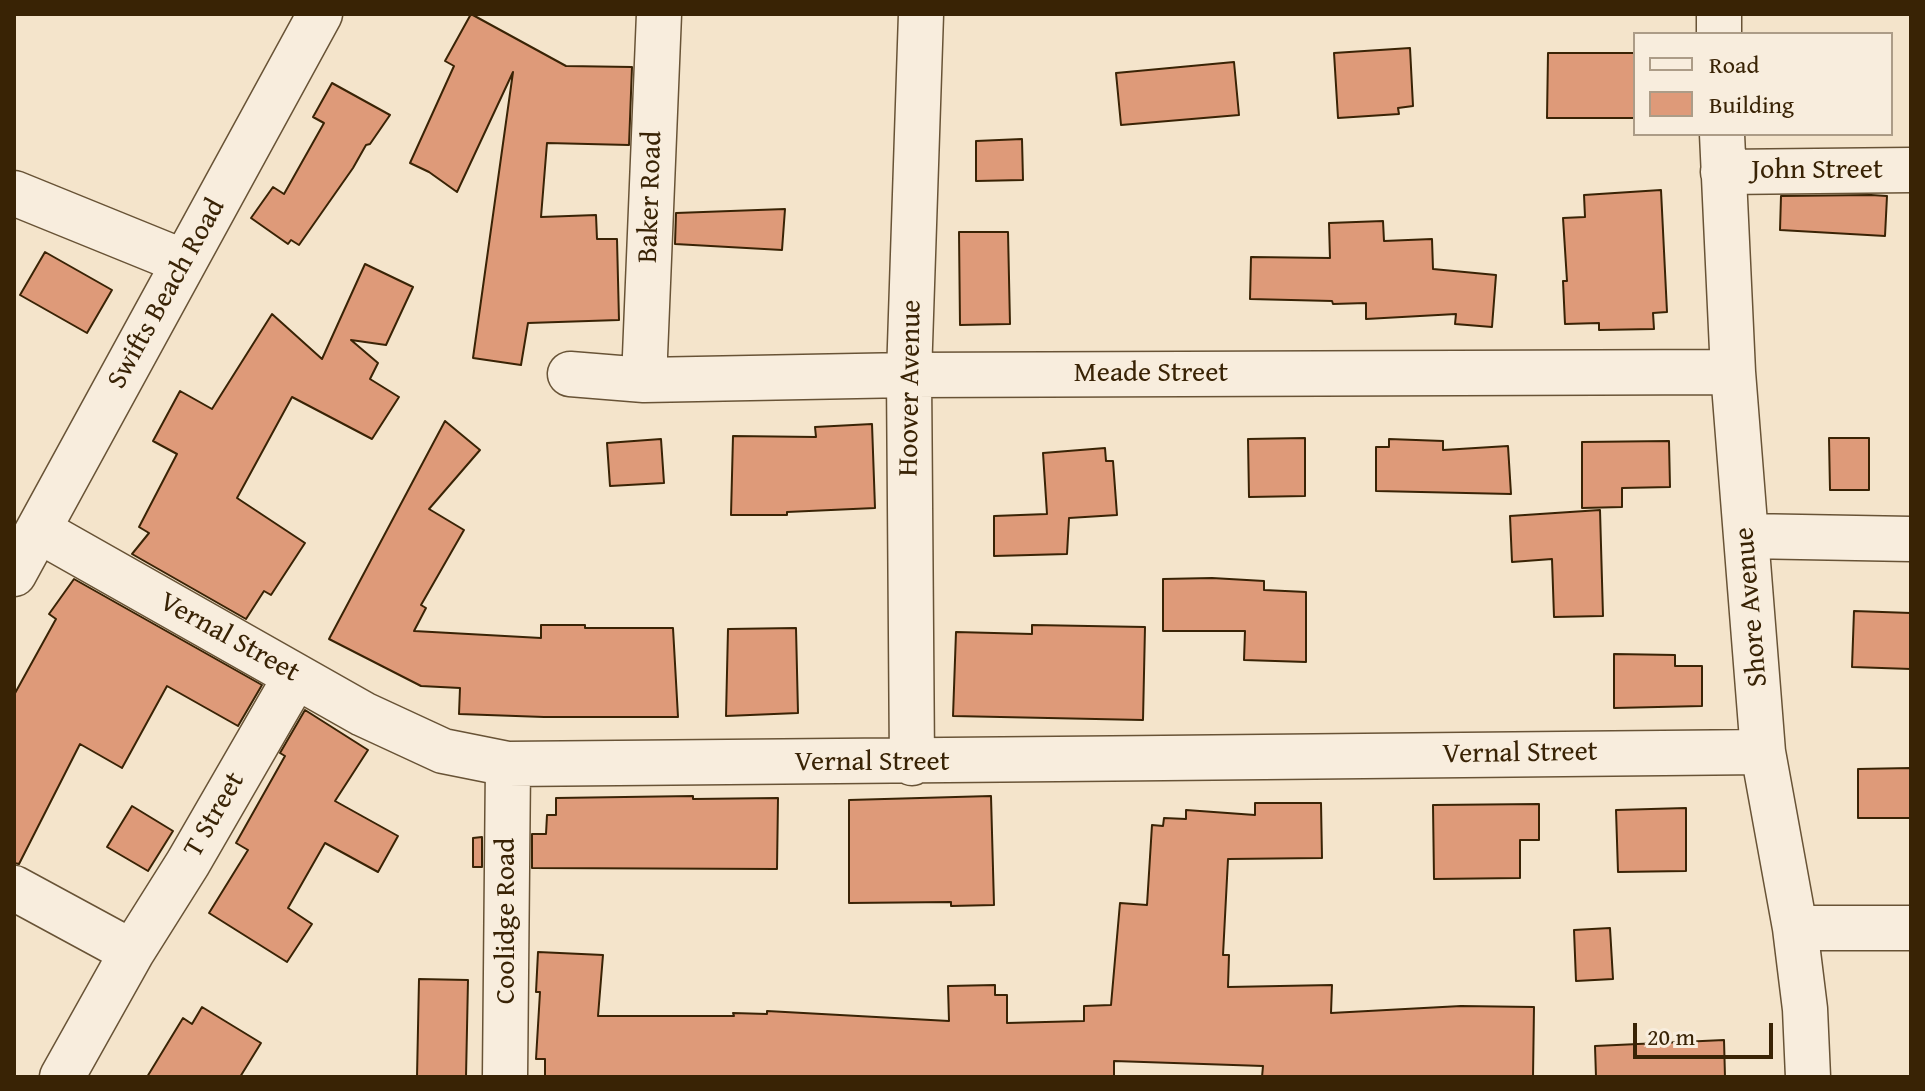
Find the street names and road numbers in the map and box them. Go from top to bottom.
street label: Baker Road [632,130,670,264]
street label: John Street [1751,154,1883,188]
street label: Swifts Beach Road [101,193,233,395]
street label: Hoover Avenue [893,299,929,477]
street label: Meade Street [1074,357,1228,391]
street label: Shore Avenue [1728,526,1776,688]
street label: Vernal Street [153,586,305,690]
street label: Vernal Street [1442,736,1598,772]
street label: Vernal Street [794,746,950,780]
street label: T Street [177,766,253,864]
street label: Coolidge Road [490,838,524,1004]

